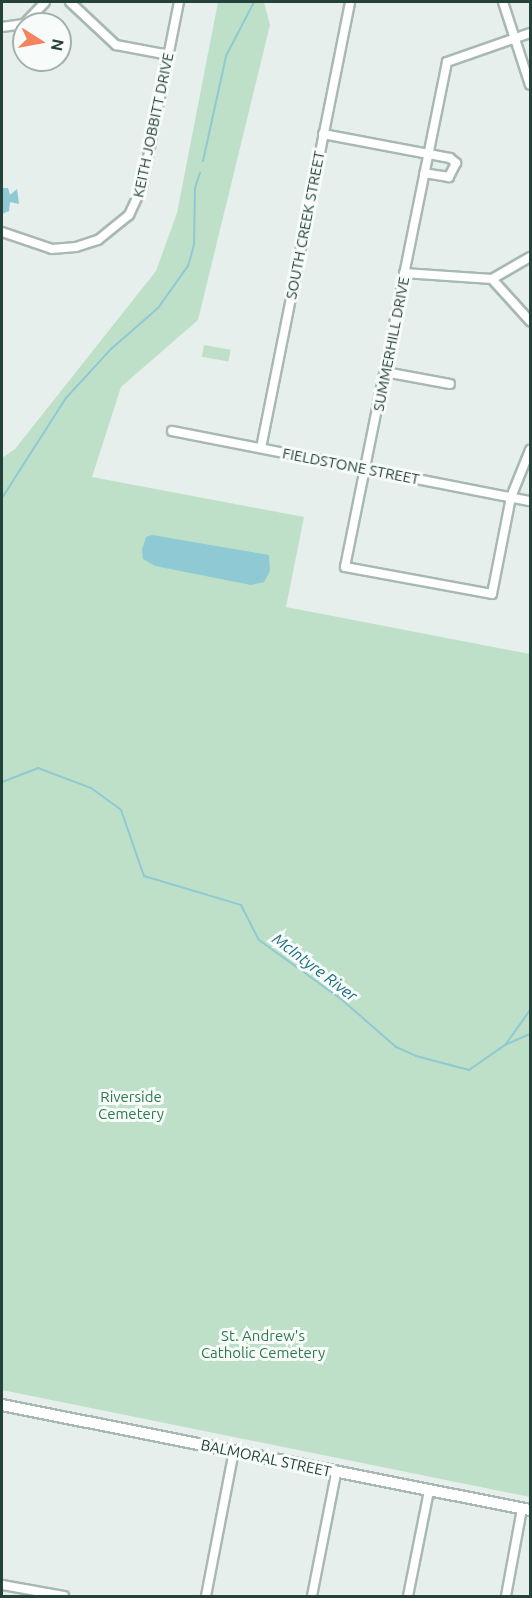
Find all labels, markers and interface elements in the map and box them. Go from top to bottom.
north arrow [12,12,72,72]
text: N [48,37,68,53]
street label: KEITH JOBBITT DRIVE [129,51,177,199]
street label: SOUTH CREEK STREET [282,149,328,301]
street label: SUMMERHILL DRIVE [369,275,413,413]
street label: FIELDSTONE STREET [281,444,421,488]
water label: McIntyre River [269,929,361,1005]
park label: Riverside Cemetery [98,1087,164,1122]
park label: St. Andrew's Catholic Cemetery [201,1326,325,1361]
street label: BALMORAL STREET [199,1435,333,1481]

